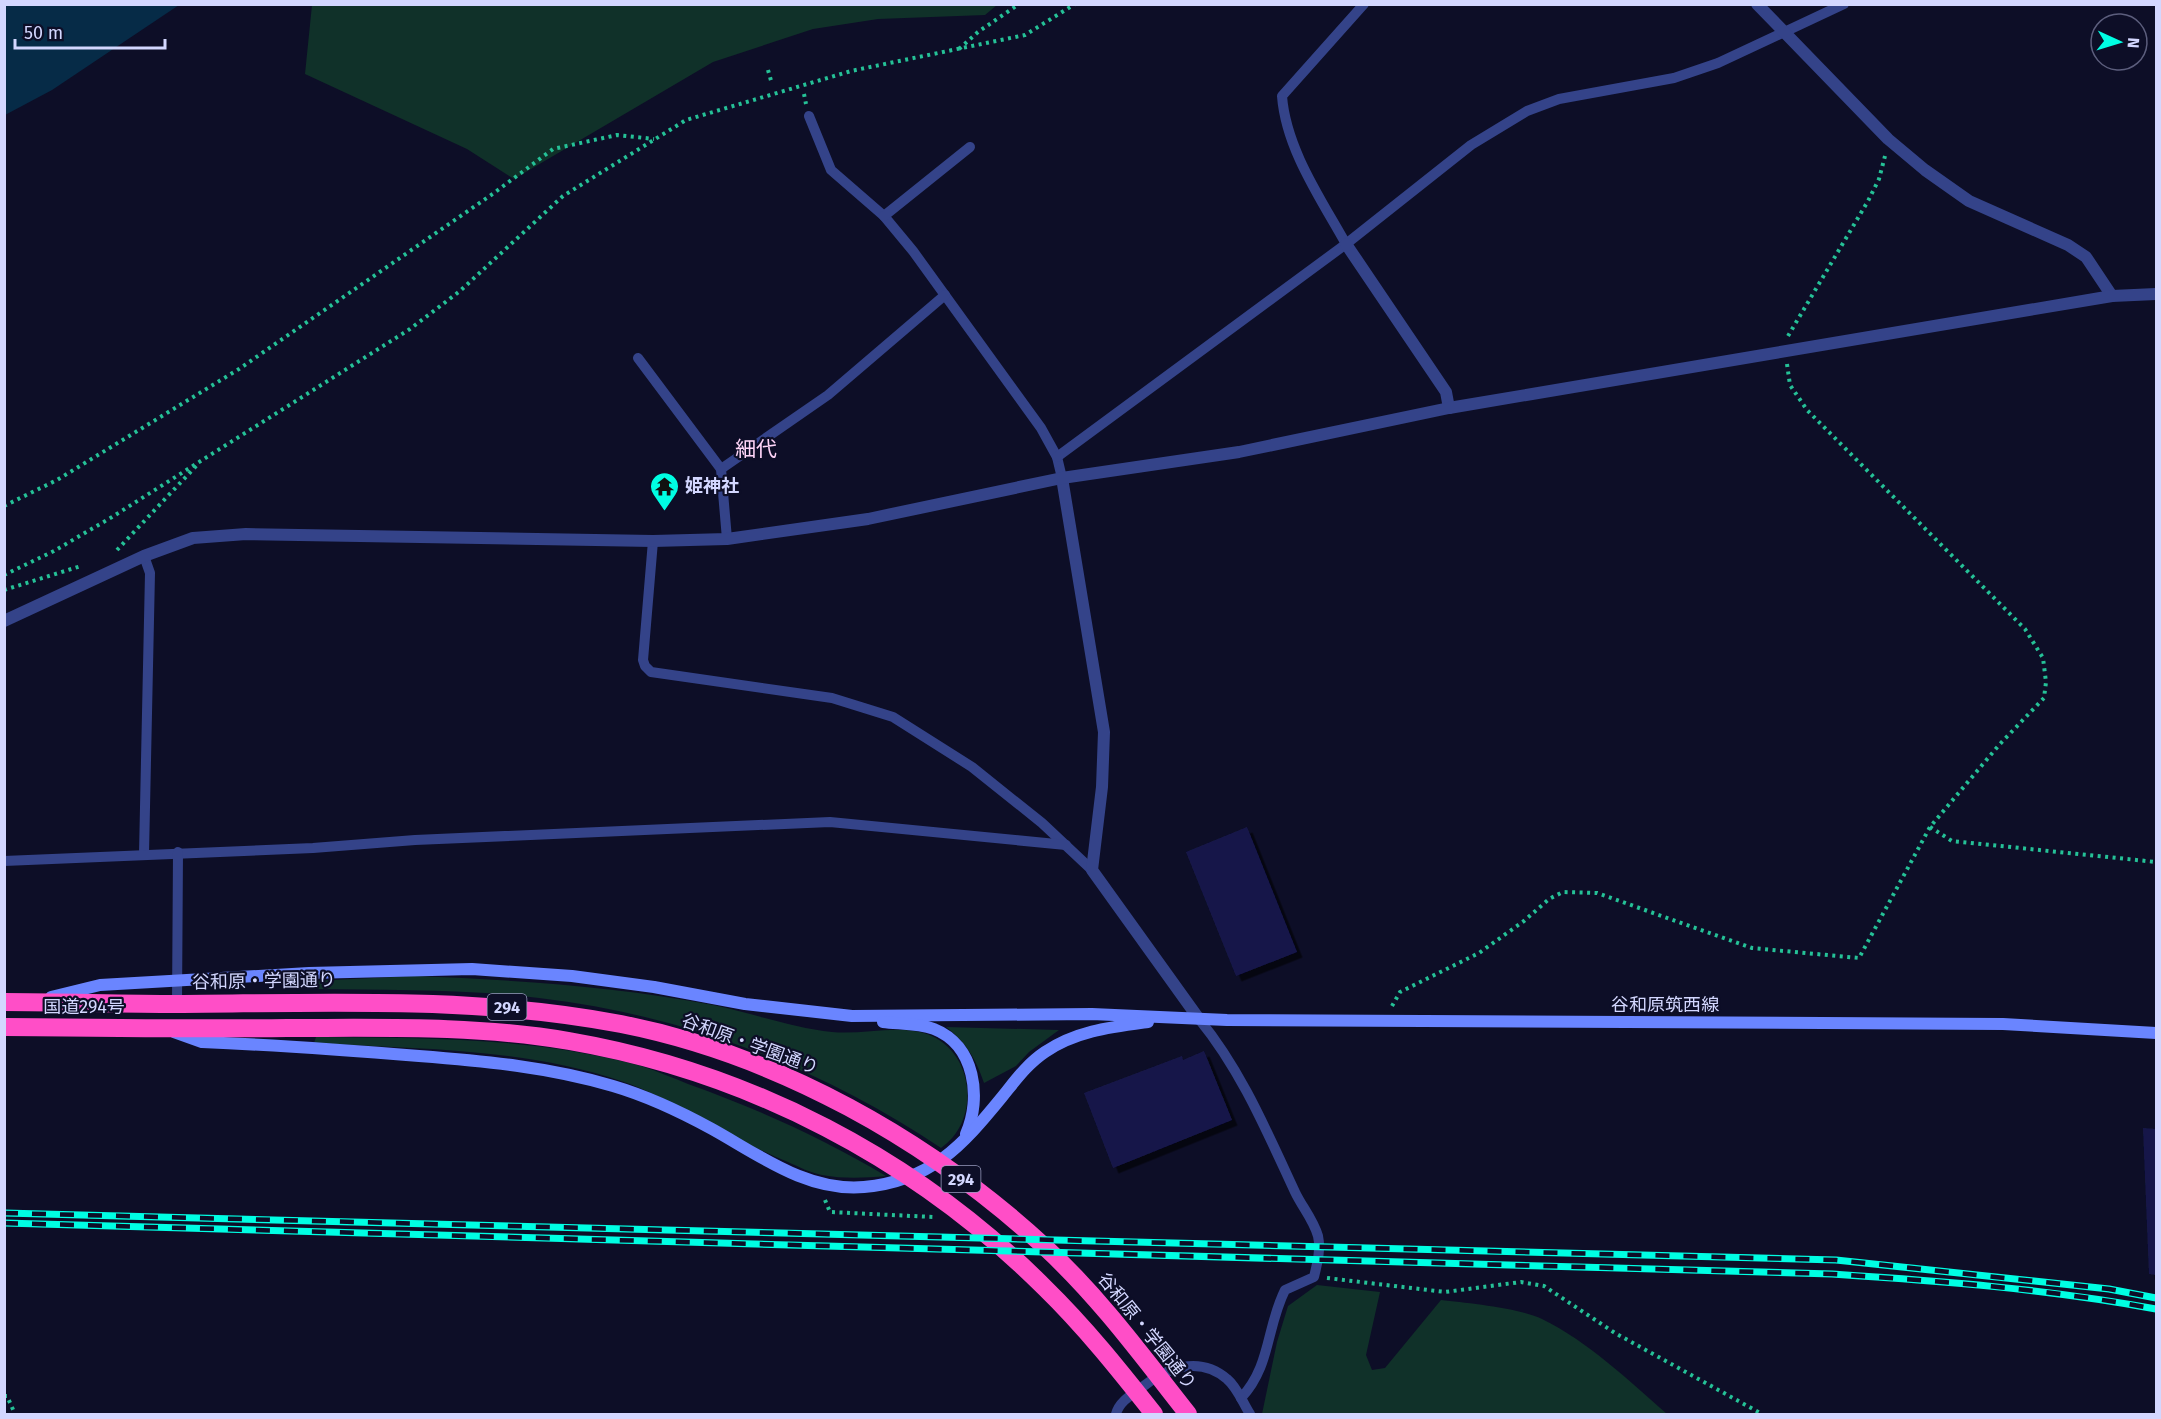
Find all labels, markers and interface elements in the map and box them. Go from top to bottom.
scale bar [15,12,165,50]
north arrow [2089,12,2149,72]
text: 50 m [24,22,63,44]
text: N [2124,37,2143,49]
district label: 細代 [735,436,777,462]
temple icon: 姫神社 [648,470,680,512]
place label: 姫神社 [685,475,739,497]
street label: 谷和原・学園通り [192,969,336,993]
road number: 294 [488,994,526,1020]
street label: 谷和原筑西線 [1611,994,1719,1016]
street label: 国道294号 [43,996,125,1018]
street label: 谷和原・学園通り [679,1009,821,1079]
road number: 294 [942,1166,980,1192]
street label: 谷和原・学園通り [1093,1268,1201,1394]

